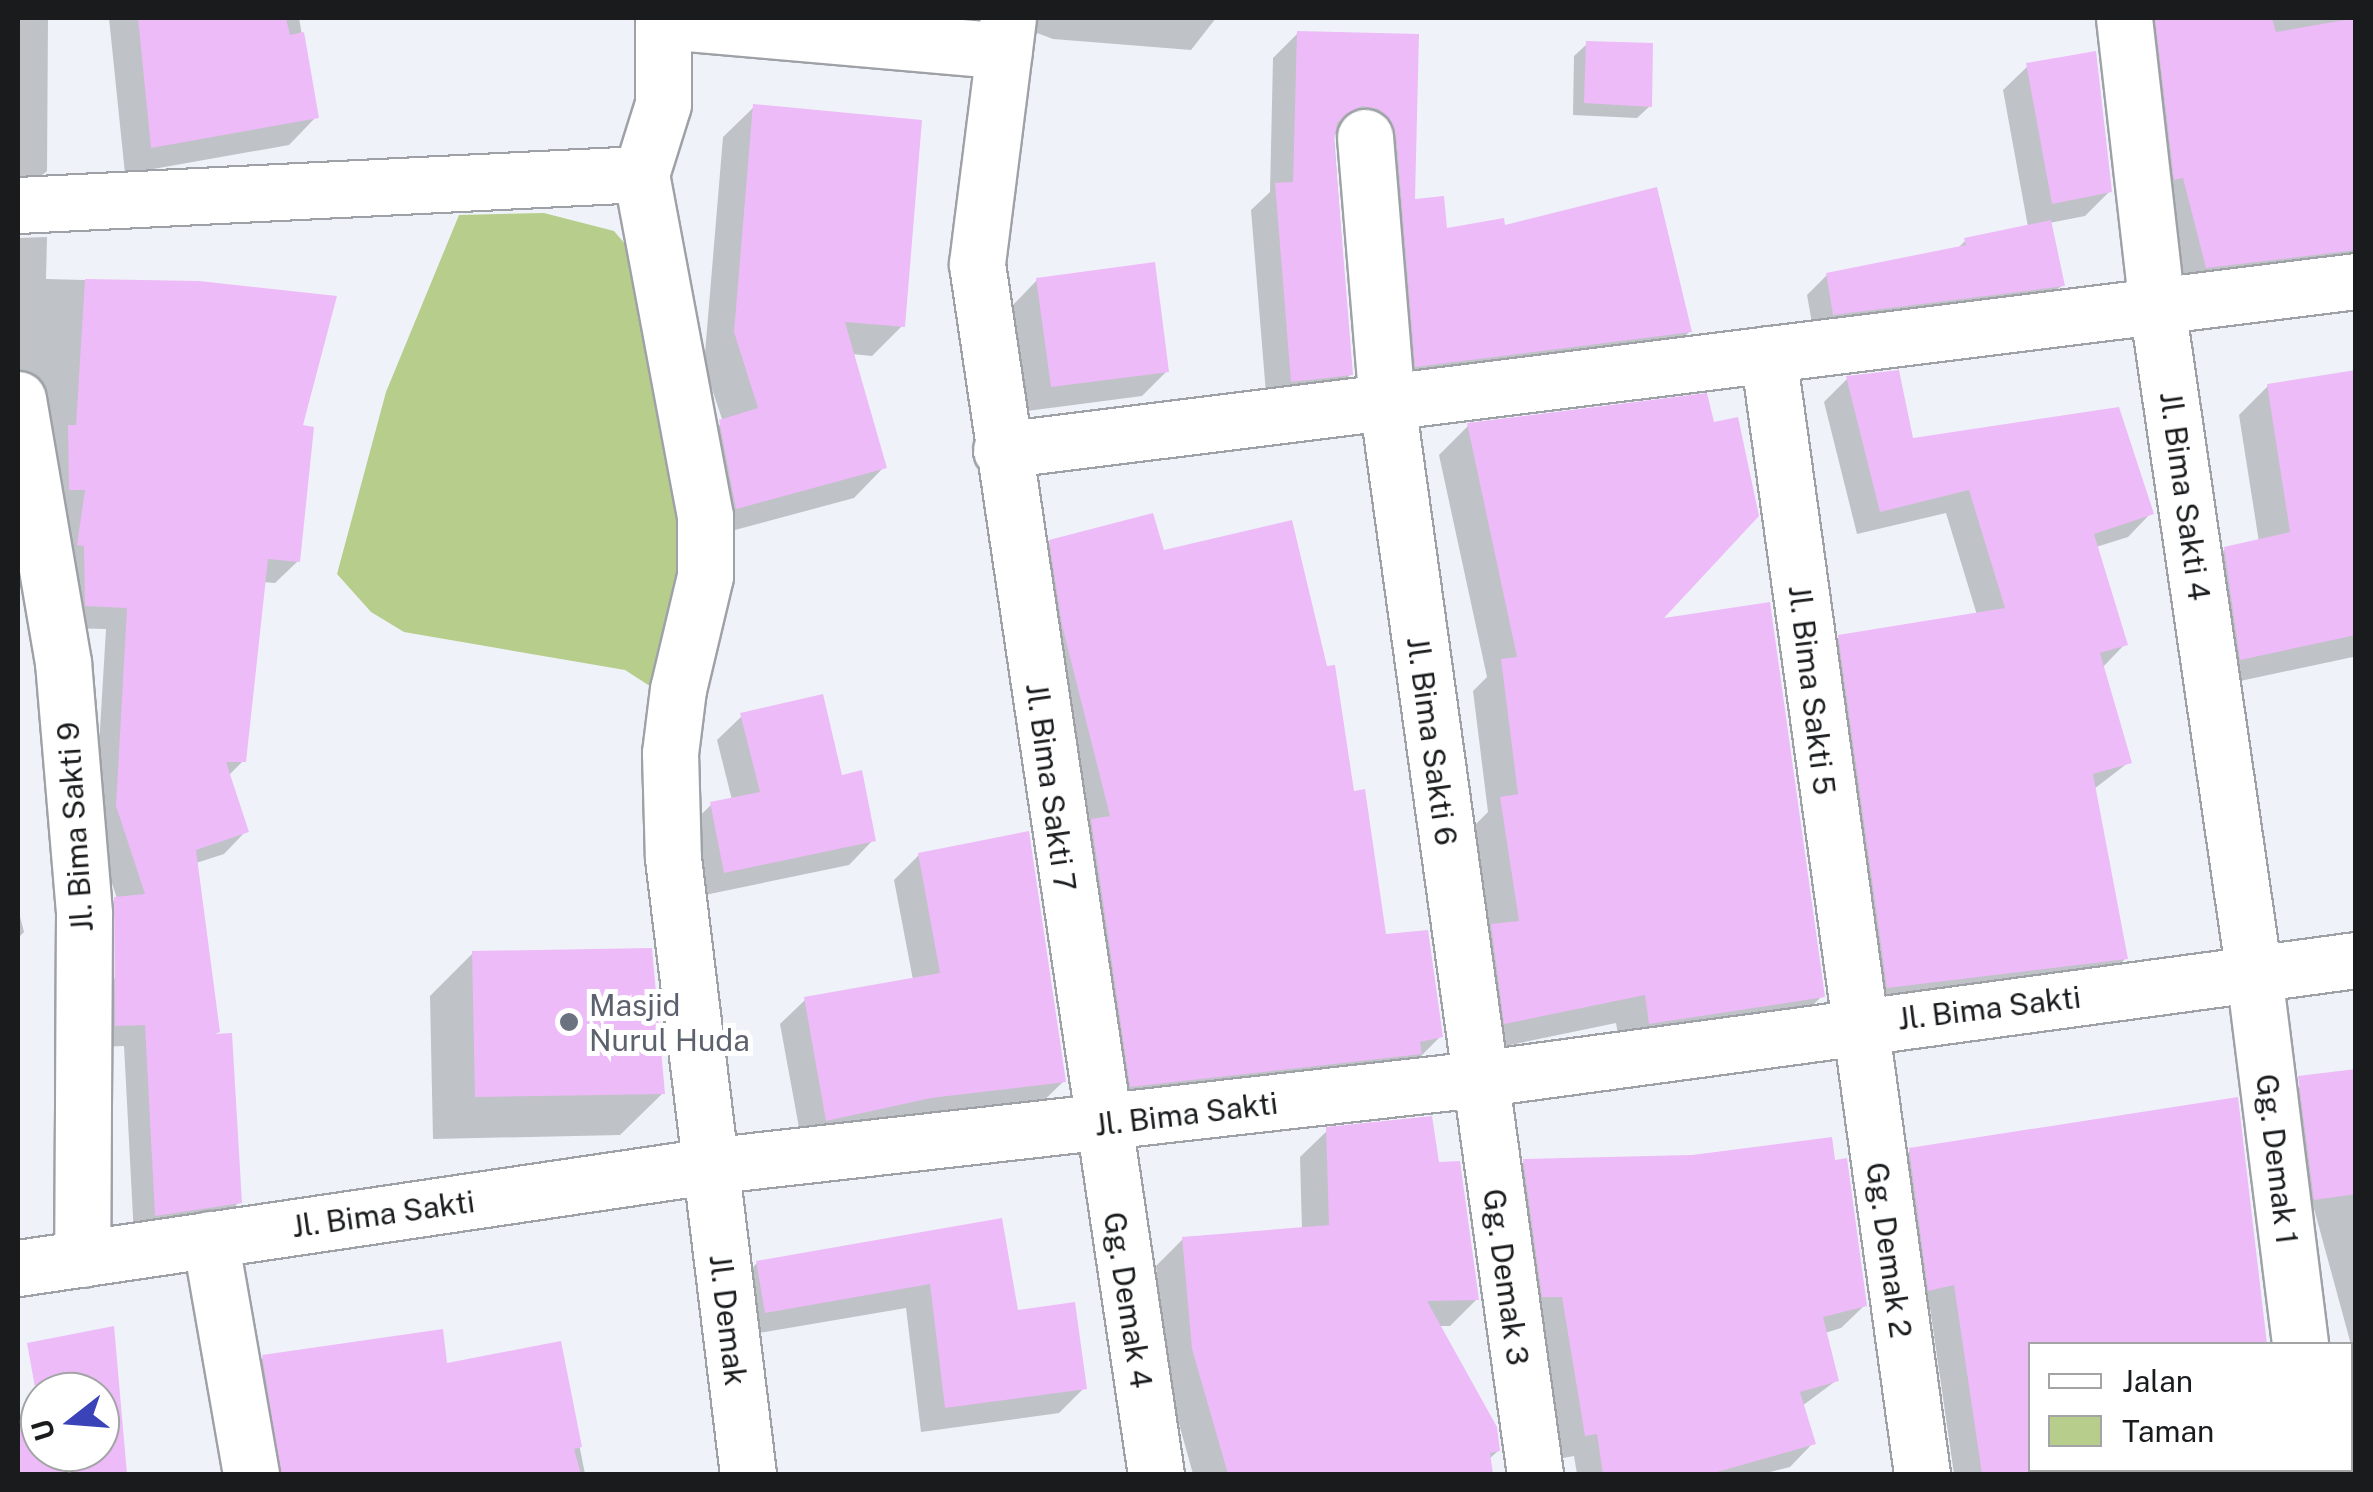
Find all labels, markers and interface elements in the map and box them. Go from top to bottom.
street label: Jl. Bima Sakti 4 [2153,389,2217,603]
street label: Jl. Bima Sakti 5 [1781,583,1843,797]
street label: Jl. Bima Sakti 6 [1400,634,1464,848]
street label: Jl. Bima Sakti 7 [1019,681,1083,893]
street label: Jl. Bima Sakti 9 [50,721,100,933]
street label: Jl. Bima Sakti [1895,979,2083,1037]
place label: Masjid Nurul Huda [589,987,750,1058]
marker: Masjid Nurul Huda [558,1011,580,1033]
street label: Gg. Demak 1 [2249,1072,2305,1246]
street label: Jl. Bima Sakti [1092,1085,1280,1143]
street label: Gg. Demak 2 [1859,1160,1919,1340]
street label: Jl. Bima Sakti [289,1183,477,1245]
street label: Gg. Demak 3 [1476,1186,1536,1368]
street label: Gg. Demak 4 [1096,1209,1160,1391]
street label: Jl. Demak [702,1252,754,1388]
legend [2028,1342,2353,1472]
text: Jalan [2122,1363,2193,1399]
north arrow [20,1372,120,1472]
text: Taman [2122,1413,2214,1449]
text: U [24,1416,61,1445]

